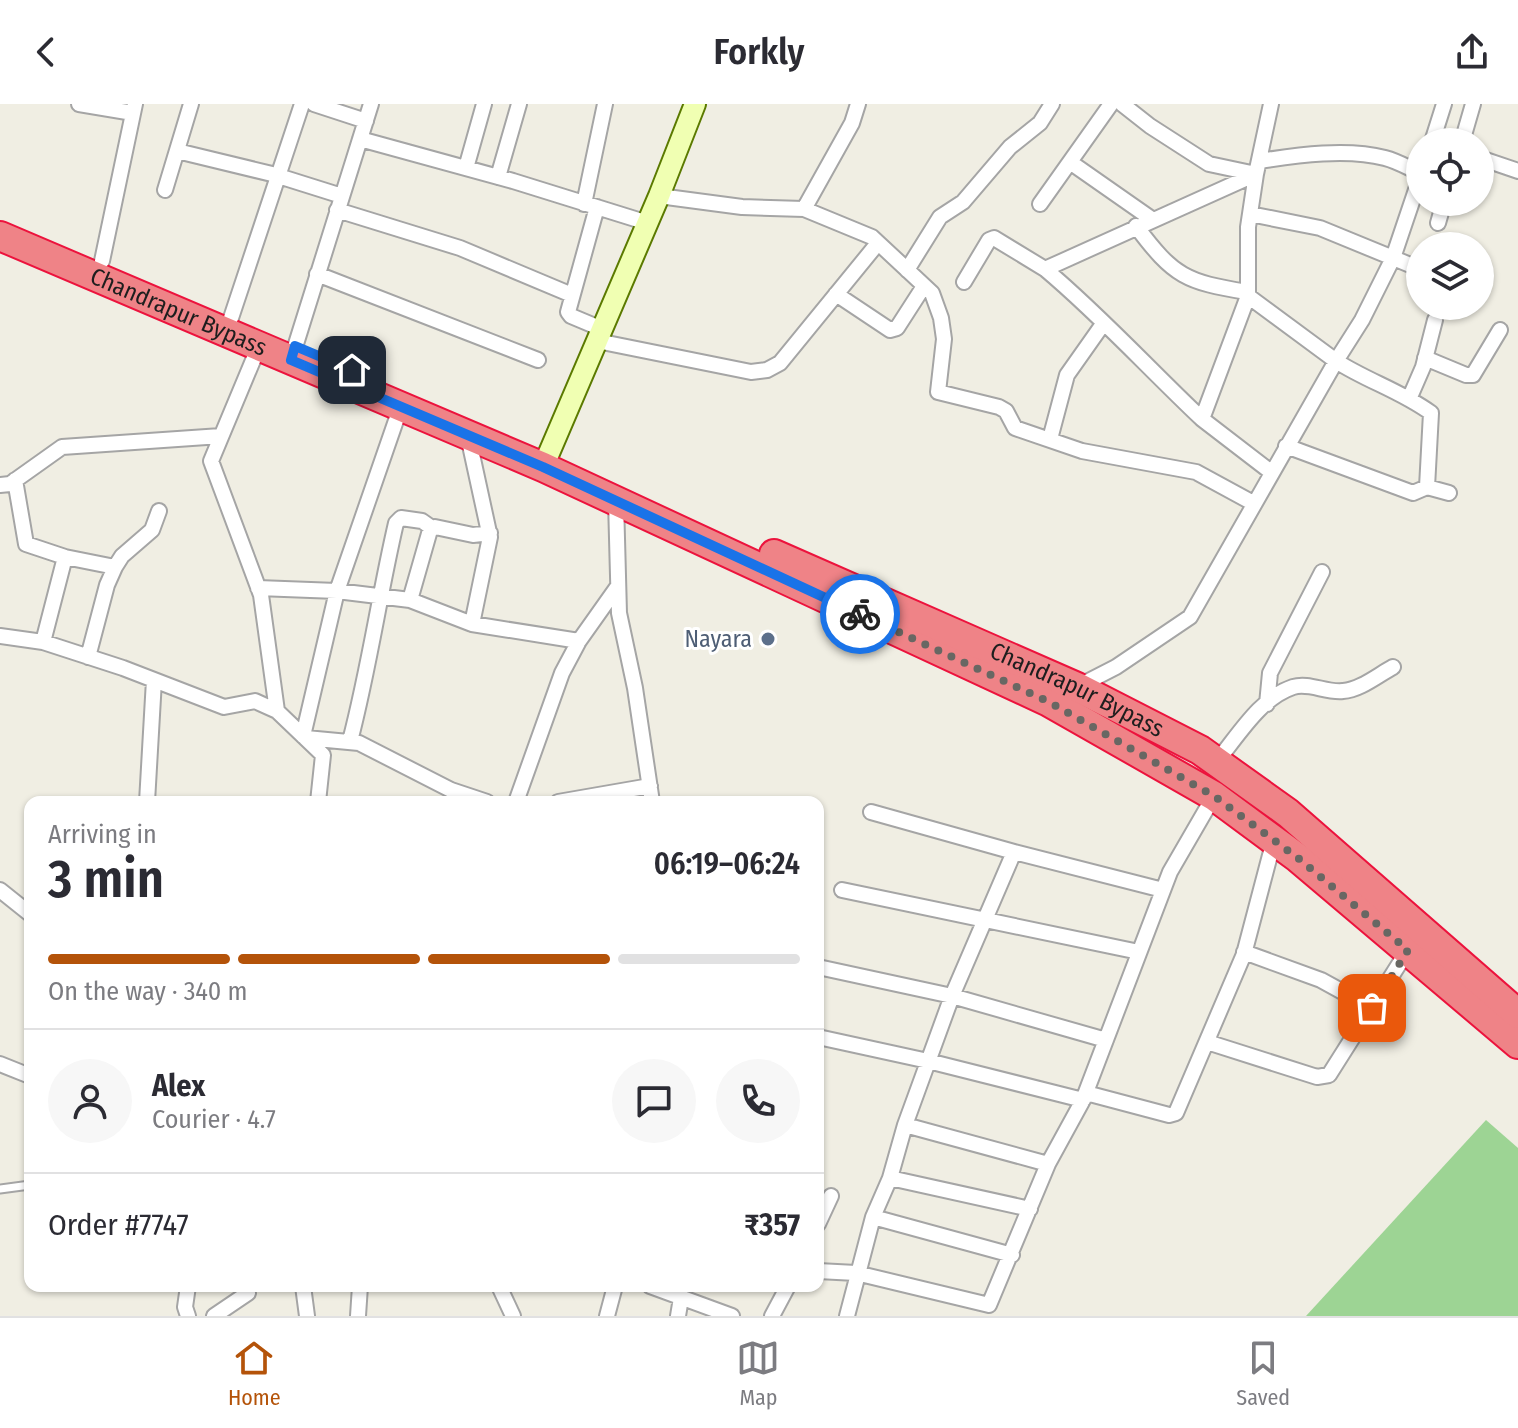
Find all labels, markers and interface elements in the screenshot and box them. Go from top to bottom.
icon: back [24,30,68,74]
text: Forkly [713,30,805,74]
icon: share [1450,30,1494,74]
map controls [1406,128,1494,320]
button: locate [1406,128,1494,216]
button: layers [1406,232,1494,320]
street label: Chandrapur Bypass [86,262,271,362]
pin [318,336,386,404]
icon: home [330,348,374,392]
courier [820,574,900,654]
icon: bike [838,592,882,636]
place label: Nayara [685,625,752,653]
marker: Nayara [759,630,777,648]
street label: Chandrapur Bypass [986,637,1168,743]
text: Arriving in [48,819,157,850]
text: 06:19–06:24 [654,846,800,882]
text: 3 min [48,848,164,911]
pin [1338,974,1406,1042]
text: On the way · 340 m [48,976,248,1007]
icon: bag [1350,986,1394,1030]
button: person [48,1059,132,1143]
button: chat [612,1059,696,1143]
button: phone [716,1059,800,1143]
text: Alex [152,1068,205,1104]
text: Courier · 4.7 [152,1104,276,1135]
text: Order #7747 [48,1207,189,1243]
text: ₹357 [744,1207,800,1243]
tab: Home [228,1336,281,1411]
tab: Map [736,1336,780,1411]
tab: Saved [1236,1336,1290,1411]

